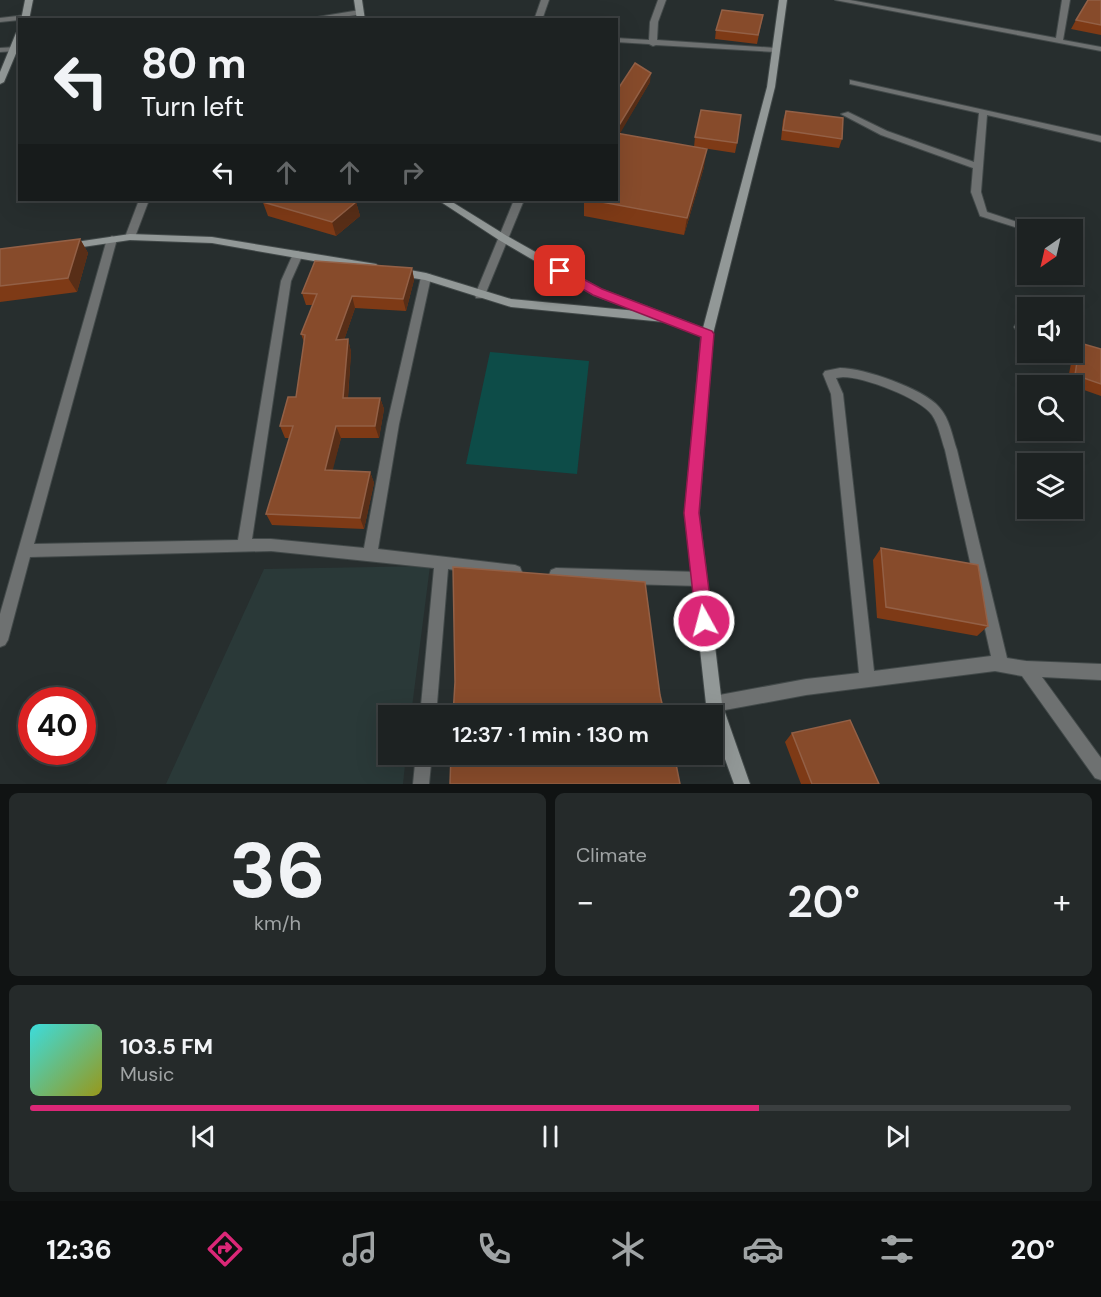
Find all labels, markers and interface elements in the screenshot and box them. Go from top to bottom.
text: 80 m [141,36,247,91]
icon: left [42,42,120,120]
text: Turn left [141,89,244,124]
icon: left [207,156,240,189]
icon: ahead [270,156,303,189]
icon: ahead [333,156,366,189]
icon: right [396,156,429,189]
north arrow [1017,219,1083,285]
map controls [1017,219,1083,519]
pin [534,245,585,296]
icon: arrive [543,254,576,287]
button: sound [1017,297,1083,363]
button: search [1017,375,1083,441]
button: layers [1017,453,1083,519]
position arrow [672,589,736,653]
speed limit sign: 40 [18,687,96,765]
text: 12:37 · 1 min · 130 m [452,720,649,749]
text: 36 [229,820,326,921]
text: Climate [576,842,647,868]
text: 20° [787,872,860,931]
text: − [576,880,594,923]
text: + [1053,880,1071,923]
text: km/h [254,910,301,936]
text: 103.5 FM [120,1032,213,1061]
text: Music [120,1061,175,1087]
icon: previous [187,1120,220,1153]
icon: pause [534,1120,567,1153]
icon: next [881,1120,914,1153]
icon: directions [204,1228,246,1270]
icon: music [339,1228,381,1270]
icon: phone [473,1228,515,1270]
icon: climate [607,1228,649,1270]
icon: car [742,1228,784,1270]
icon: filters [876,1228,918,1270]
text: 12:36 [46,1232,112,1267]
text: 20° [1010,1232,1055,1267]

